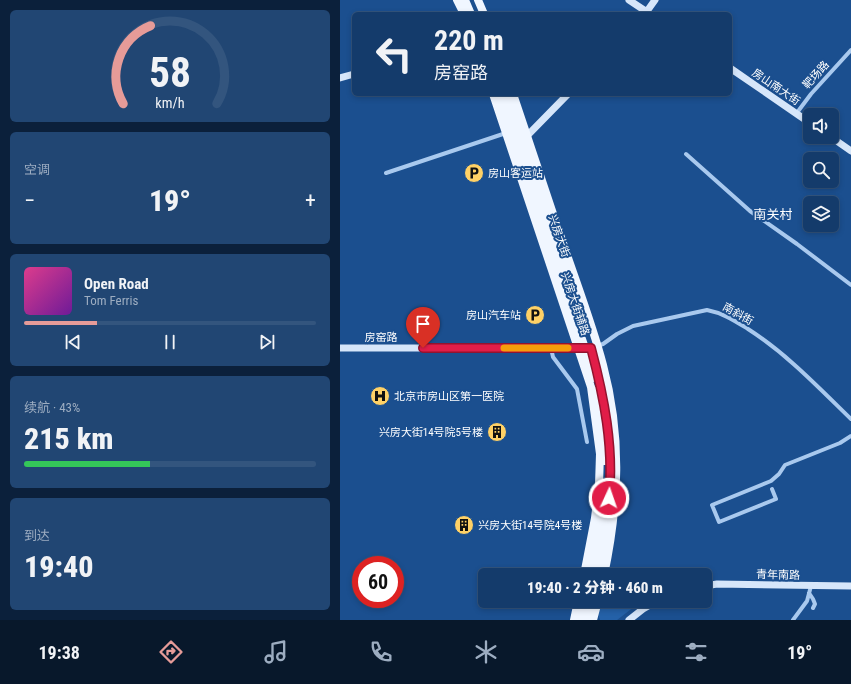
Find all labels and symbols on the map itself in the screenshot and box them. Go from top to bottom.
street label: 靶场路 [800,58,832,92]
street label: 房山南大街 [750,66,802,108]
parking icon: 房山客运站 [463,162,485,184]
place label: 房山客运站 [488,167,543,180]
district label: 南关村 [753,207,793,222]
street label: 兴房大街 [546,213,572,259]
street label: 兴房大街辅路 [558,271,592,337]
street label: 南斜街 [720,300,756,328]
parking icon: 房山汽车站 [524,304,546,326]
pin [406,307,440,348]
place label: 房山汽车站 [466,309,521,322]
street label: 房窑路 [365,331,398,344]
hospital icon: 北京市房山区第一医院 [369,385,391,407]
place label: 北京市房山区第一医院 [394,390,504,403]
building icon: 兴房大街14号院5号楼 [486,421,508,443]
place label: 兴房大街14号院5号楼 [379,426,483,439]
position arrow [588,477,630,519]
building icon: 兴房大街14号院4号楼 [453,514,475,536]
place label: 兴房大街14号院4号楼 [478,519,582,532]
speed limit sign: 60 [352,556,404,608]
street label: 青年南路 [756,568,800,582]

